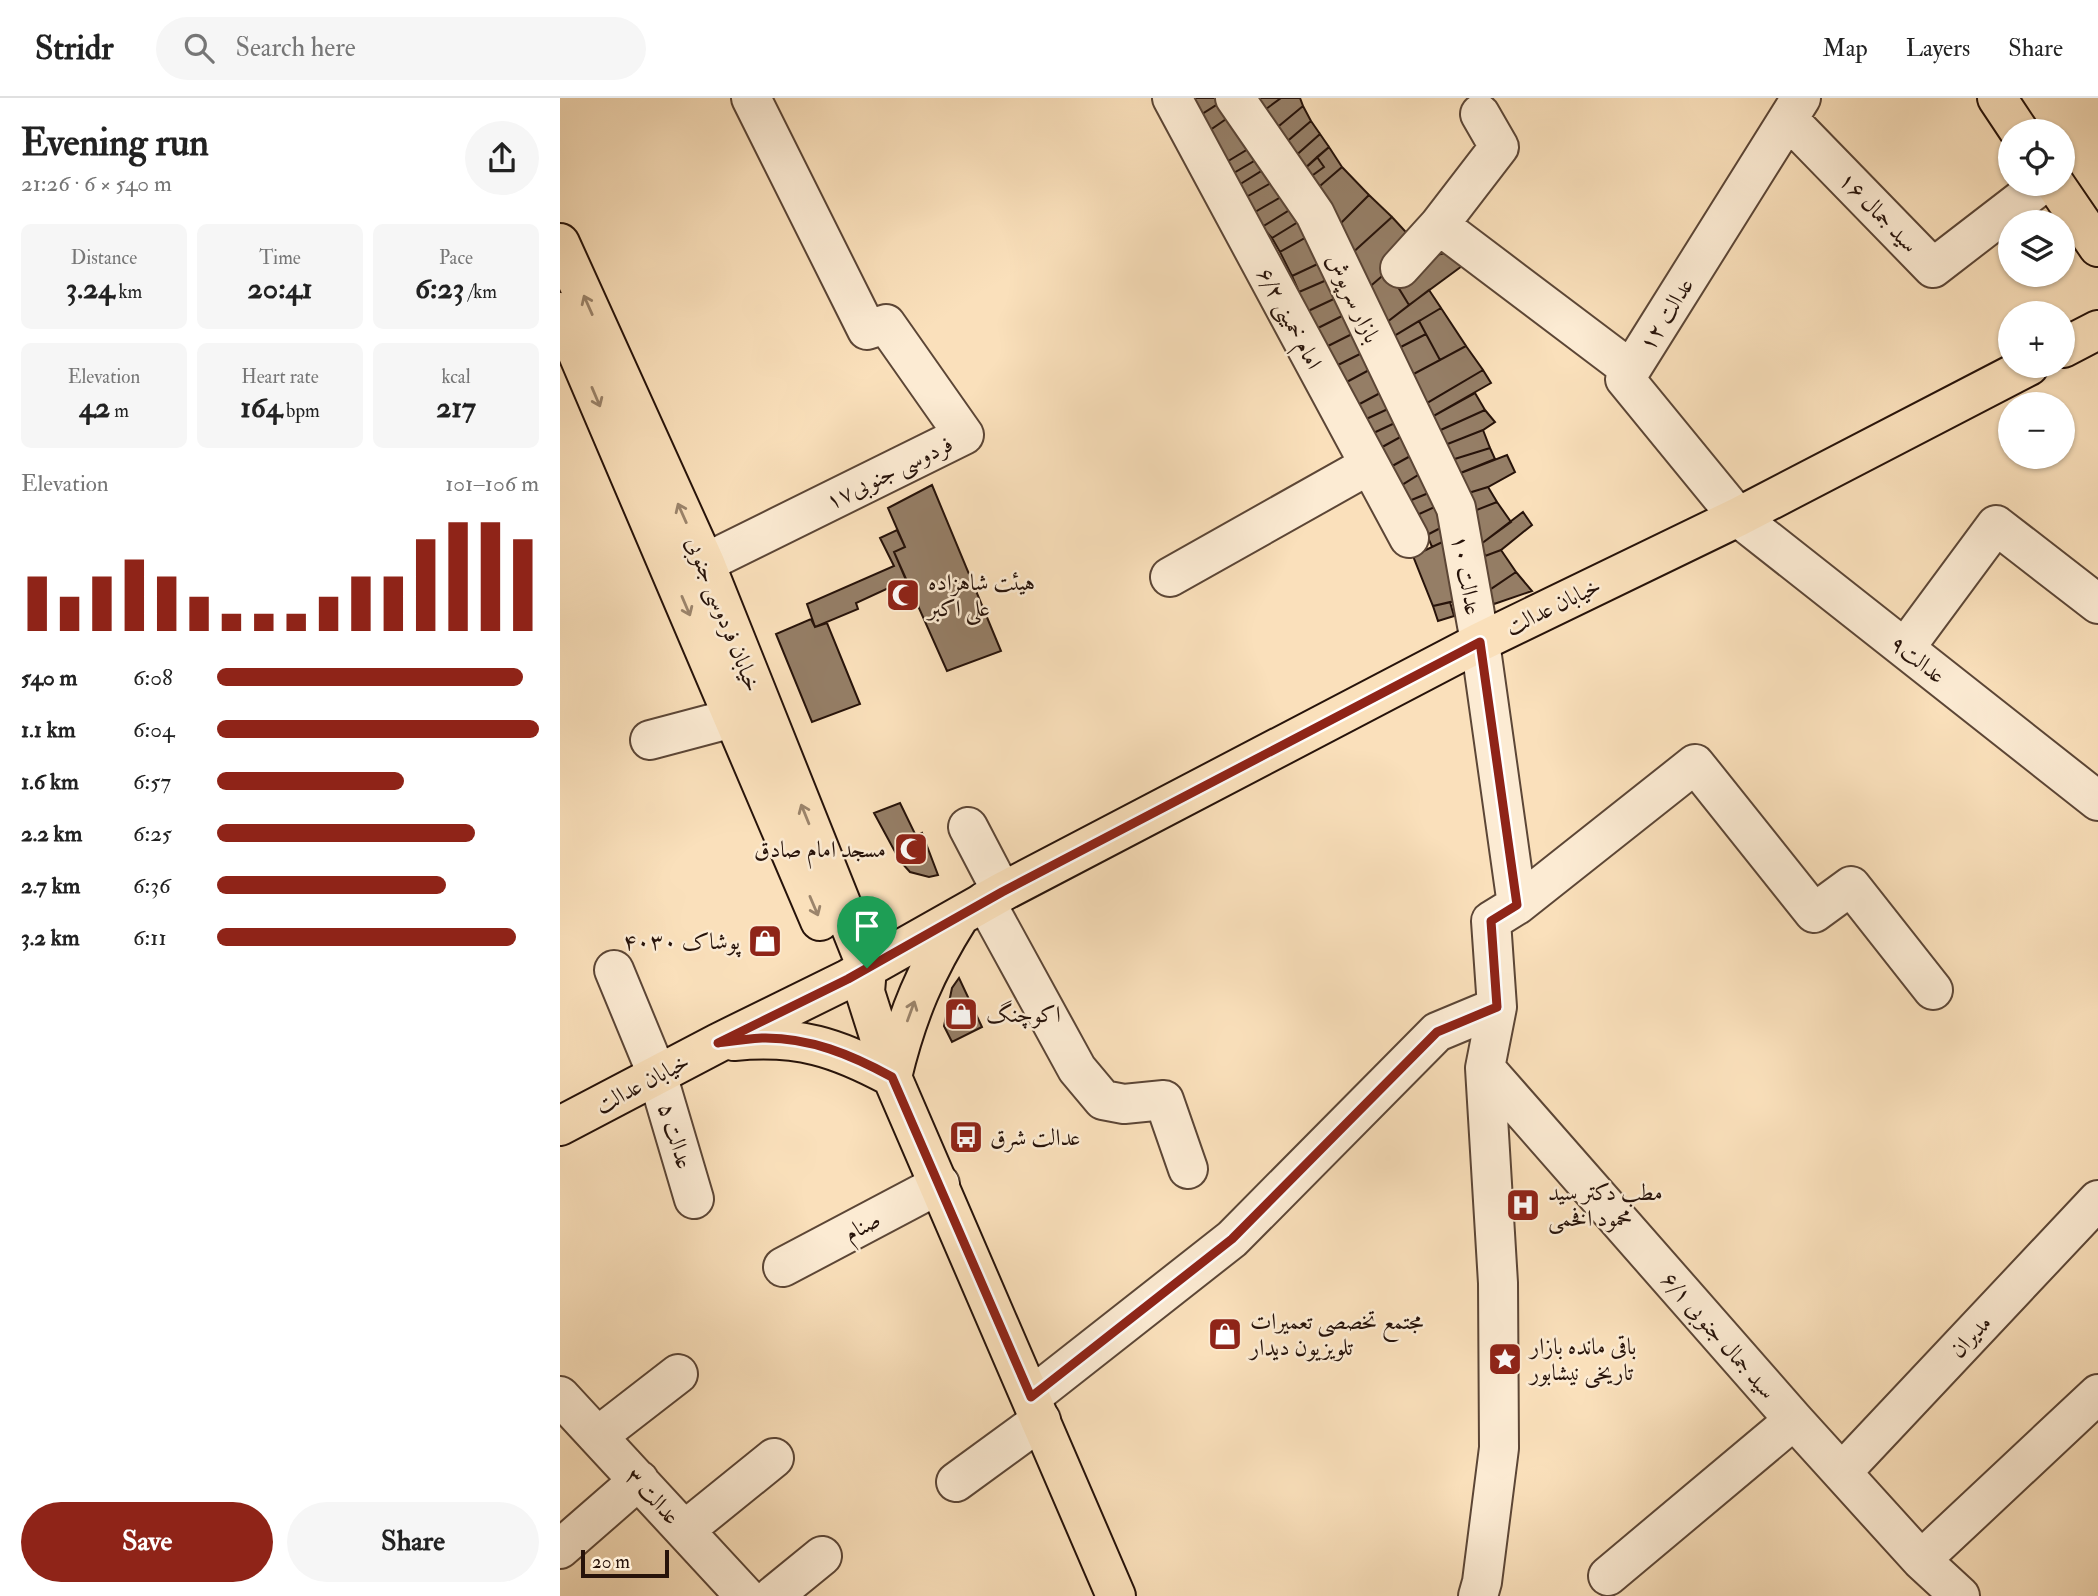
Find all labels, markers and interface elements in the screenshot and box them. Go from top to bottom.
search box [156,17,646,80]
text: Stridr [35,28,114,69]
icon: search [180,29,218,67]
text: Search here [236,32,356,64]
text: Map [1823,33,1868,64]
text: Layers [1906,33,1970,64]
text: Share [2008,33,2063,64]
text: Evening run [21,119,209,167]
map controls [1998,119,2075,469]
button: locate [1998,119,2075,196]
button: share [465,121,539,195]
street label: سید جمال ۱۶ [1833,166,1925,259]
text: 21:26 · 6 × 540 m [21,169,172,198]
button: layers [1998,210,2075,287]
text: Distance [71,246,137,270]
text: Time [259,246,301,270]
text: Pace [439,246,473,270]
street label: بازار سرپوش [1318,249,1387,348]
street label: امام خمینی ۶/۲ [1246,262,1328,377]
text: 3.24 [66,270,114,307]
text: 20:41 [248,270,312,307]
text: 6:23 [415,270,464,307]
street label: عدالت ۱۲ [1633,272,1700,356]
text: km [114,280,142,304]
text: /km [464,280,497,304]
one-way arrow [581,295,594,317]
button: + [1998,301,2075,378]
text: Elevation [68,365,140,389]
text: Heart rate [241,365,319,389]
text: kcal [441,365,471,389]
one-way arrow [591,386,604,407]
text: 42 [79,389,110,426]
text: 164 [240,389,282,426]
text: 217 [436,389,476,426]
button: − [1998,392,2075,469]
text: m [110,399,129,423]
text: bpm [282,399,320,423]
street label: فردوسی جنوبی۱۷ [821,429,959,518]
text: Elevation [21,469,109,498]
text: 101–106 m [445,469,539,498]
one-way arrow [675,503,688,524]
street label: خیابان فردوسی جنوبی [677,532,768,697]
street label: عدالت ۱۰ [1445,533,1488,617]
place label: هیئت شاهزاده علی اکبر [926,568,1035,626]
street label: خیابان عدالت [1501,571,1606,642]
mosque icon: هیئت شاهزاده علی اکبر [884,576,922,614]
one-way arrow [680,595,693,617]
street label: عدالت۹ [1884,629,1951,690]
text: 540 m [21,663,77,692]
text: 6:08 [133,663,173,692]
text: 1.1 km [21,715,76,744]
text: 6:04 [133,715,174,744]
text: 1.6 km [21,767,79,796]
text: 6:57 [133,767,171,796]
one-way arrow [798,804,811,825]
text: 2.2 km [21,819,82,848]
text: 6:25 [133,819,172,848]
mosque icon: مسجد امام صادق [892,830,930,868]
place label: مسجد امام صادق [754,835,886,869]
text: 2.7 km [21,871,80,900]
text: 6:36 [133,871,171,900]
one-way arrow [808,894,821,916]
pin [837,896,897,968]
icon: arrive [848,907,886,945]
shop icon: پوشاک ۴۰۳۰ [746,922,784,960]
text: 3.2 km [21,923,80,952]
text: 6:11 [133,923,167,952]
place label: پوشاک ۴۰۳۰ [623,927,742,958]
shop icon: اکوچنگ [942,995,980,1033]
place label: اکوچنگ [986,1000,1061,1029]
one-way arrow [906,1001,918,1023]
street label: خیابان عدالت [590,1047,694,1120]
street label: عدالت ۵ [652,1100,699,1173]
bus stop icon: عدالت شرق [947,1118,985,1156]
place label: عدالت شرق [990,1123,1080,1153]
place label: مطب دکتر سید محمود افخمی [1548,1178,1663,1234]
hospital icon: مطب دکتر سید محمود افخمی [1504,1186,1542,1224]
street label: صنام [839,1205,888,1252]
street label: سید جمال جنوبی ۶/۱ [1654,1265,1782,1406]
place label: مجتمع تخصصی تعمیرات تلویزیون دیدار [1248,1307,1424,1362]
street label: مدیران [1943,1309,1998,1364]
shop icon: مجتمع تخصصی تعمیرات تلویزیون دیدار [1206,1315,1244,1353]
place label: باقی مانده بازار تاریخی نیشابور [1528,1332,1636,1388]
place icon: باقی مانده بازار تاریخی نیشابور [1486,1340,1524,1378]
street label: عدالت ۳ [619,1462,686,1531]
button: Save [21,1502,273,1582]
button: Share [287,1502,539,1582]
scale bar [581,1547,668,1579]
text: 20 m [592,1550,630,1574]

